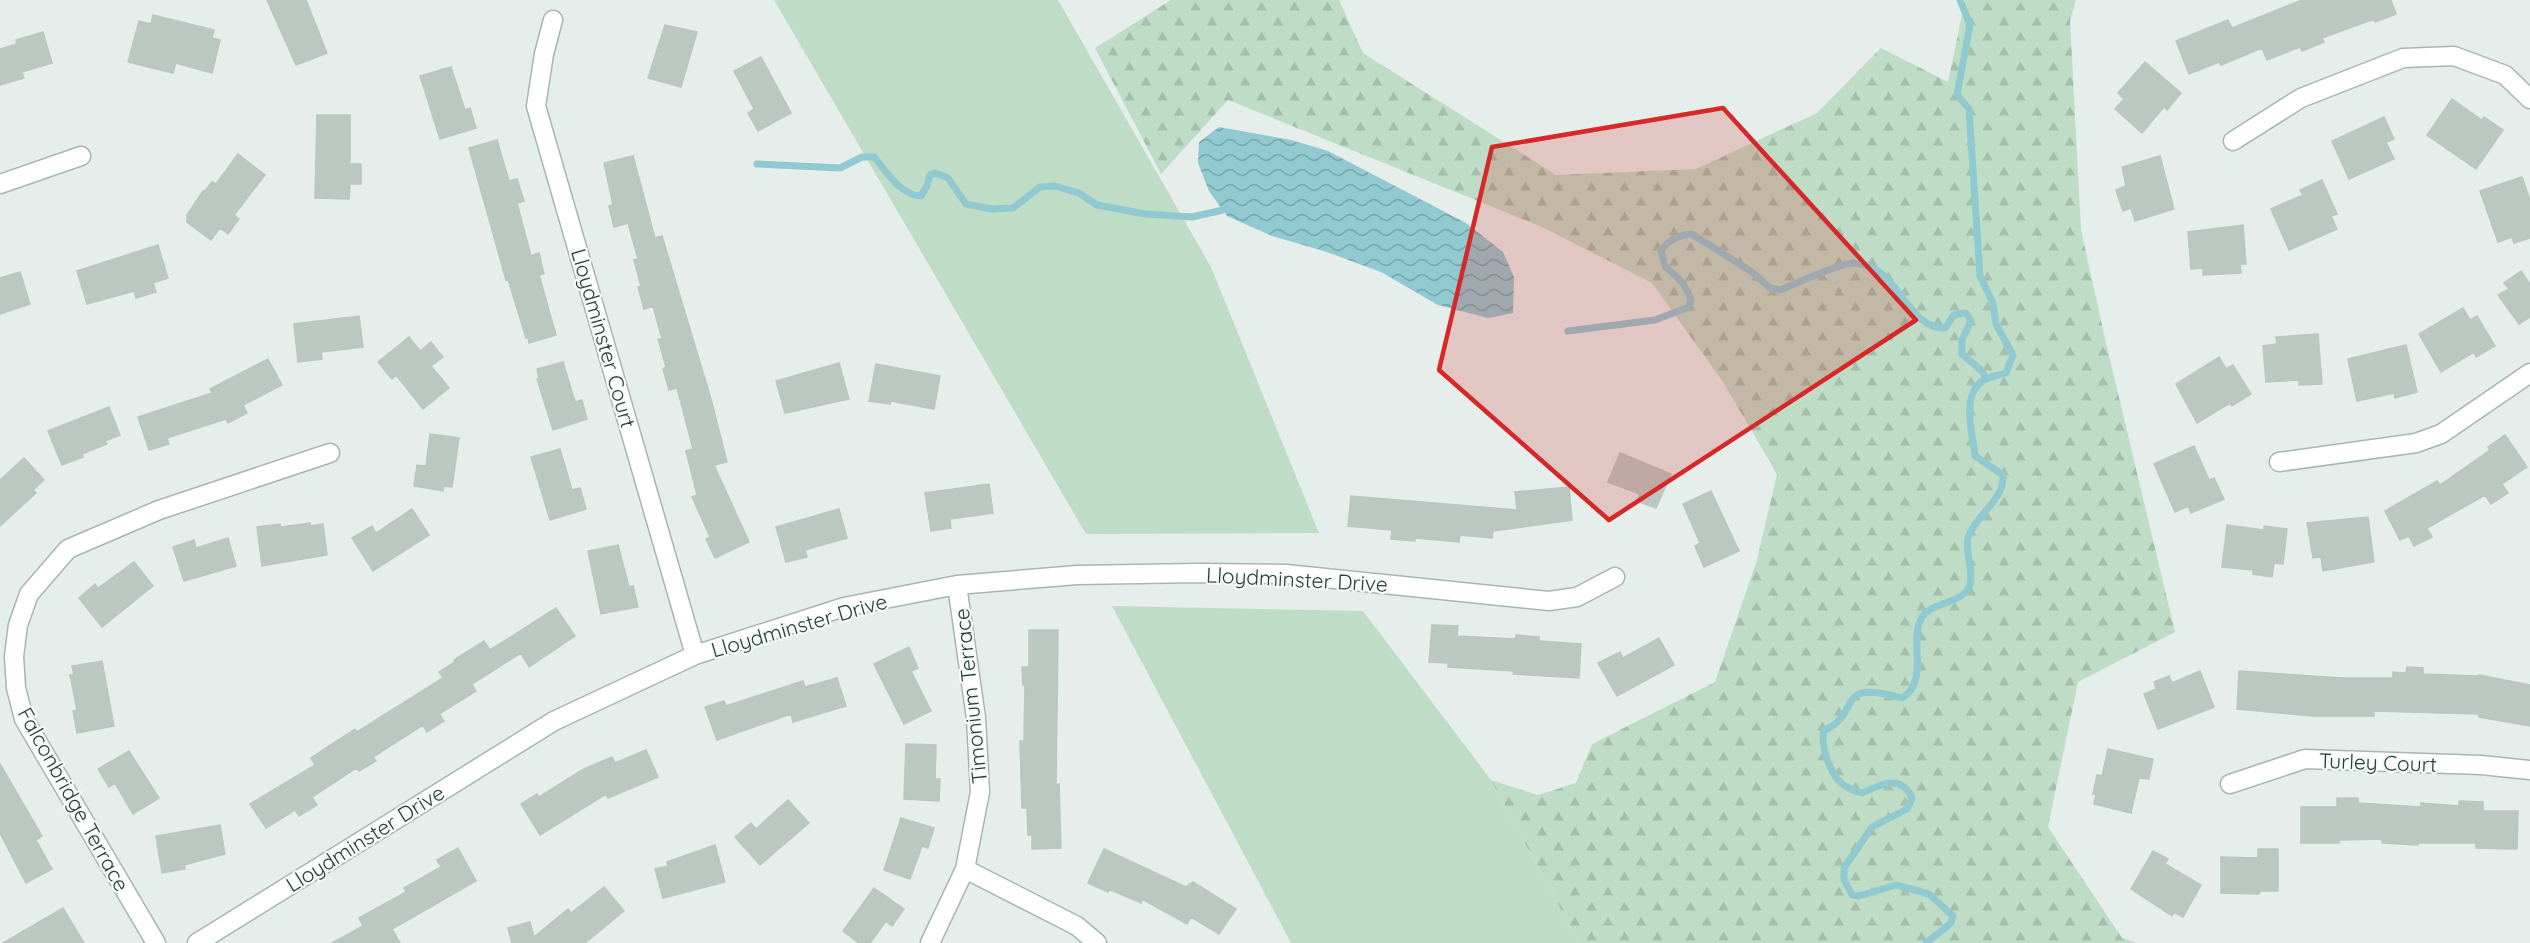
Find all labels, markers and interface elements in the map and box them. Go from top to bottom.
street label: Lloydminster Court [566,246,642,430]
street label: Lloydminster Drive [1205,561,1389,597]
street label: Lloydminster Drive [708,587,890,663]
street label: Timonium Terrace [948,607,992,785]
street label: Falconbridge Terrace [13,703,135,895]
street label: Turley Court [2319,747,2437,777]
street label: Lloydminster Drive [281,779,449,897]

